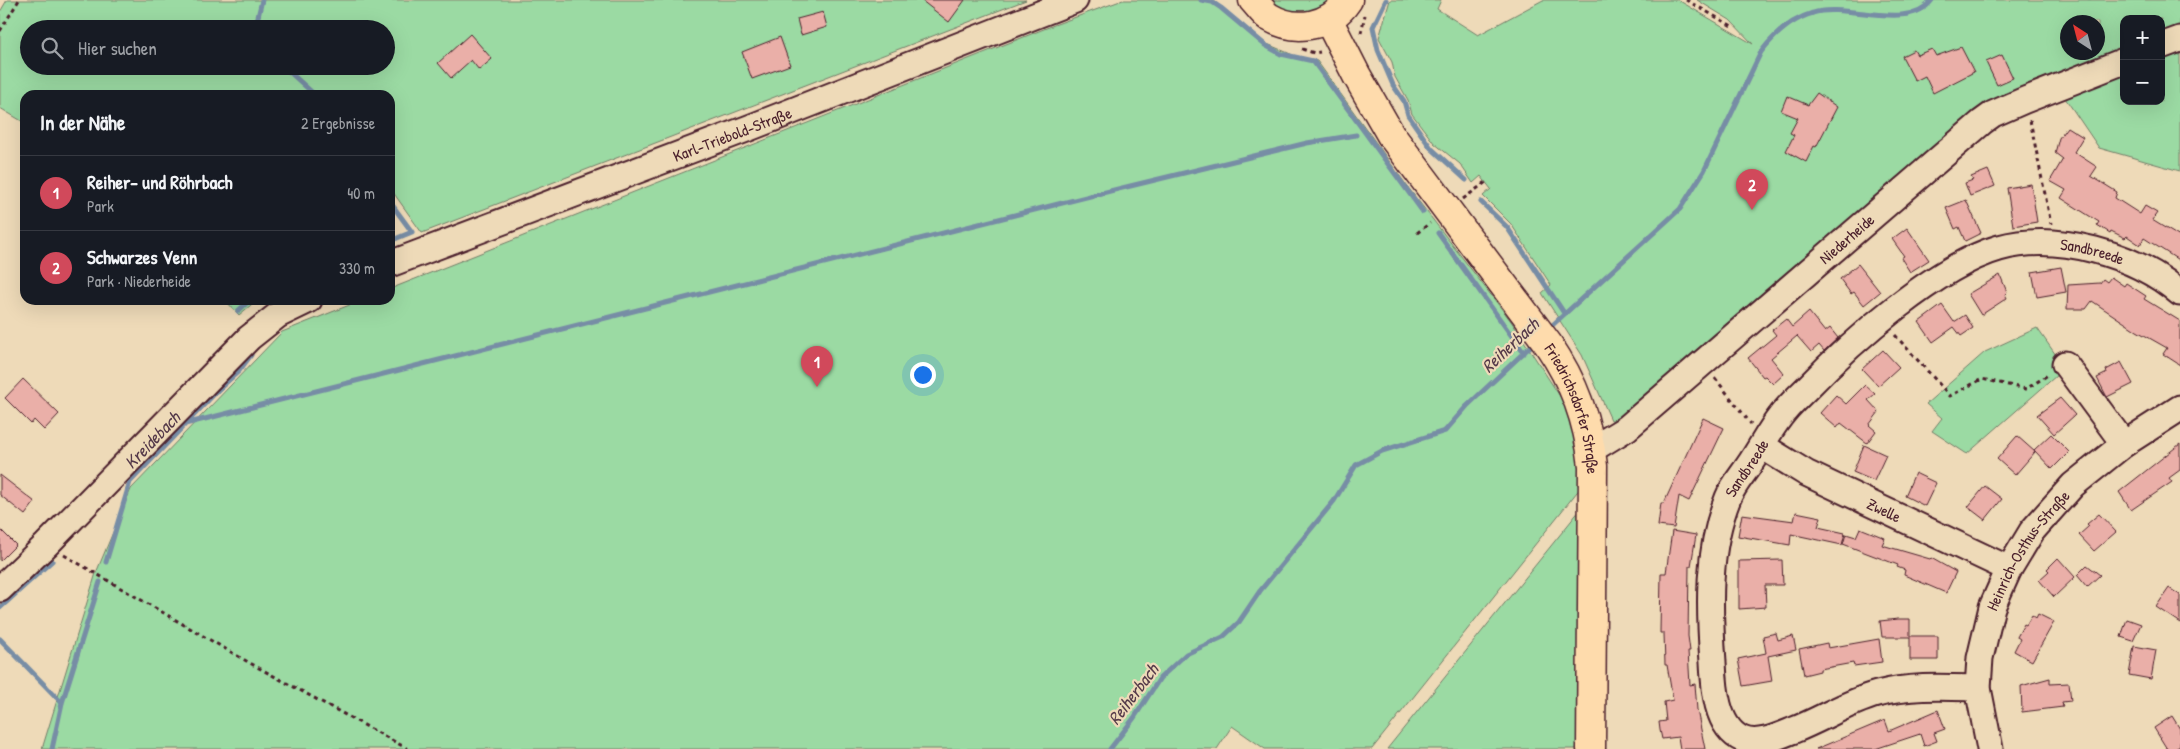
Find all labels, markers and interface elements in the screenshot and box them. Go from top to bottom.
north arrow [2060,15,2105,60]
map controls [2120,15,2165,105]
button: + [2120,15,2165,60]
search box [20,20,395,75]
icon: search [38,34,66,62]
text: Hier suchen [78,35,157,61]
button: − [2120,60,2165,105]
street label: Karl-Triebold-Straße [670,101,795,167]
text: In der Nähe [40,108,125,137]
text: 2 Ergebnisse [301,112,375,134]
text: Reiher- und Röhrbach [87,169,233,195]
pin: 2 [1736,169,1768,210]
text: 1 [53,182,59,204]
text: 40 m [347,182,375,204]
text: Park [87,195,114,217]
street label: Niederheide [1814,208,1879,269]
street label: Sandbreede [2059,233,2128,270]
text: Schwarzes Venn [87,244,197,270]
text: 2 [52,257,60,279]
text: 330 m [339,257,375,279]
text: Park · Niederheide [87,270,191,292]
water label: Reiherbach [1476,311,1545,378]
street label: Friedrichsdorfer Straße [1539,338,1604,475]
pin: 1 [801,346,833,387]
your location [910,362,936,388]
water label: Kreidebach [118,405,187,474]
street label: Sandbreede [1719,434,1774,501]
street label: Heinrich-Osthus-Straße [1981,485,2075,614]
street label: Zwelle [1863,492,1905,528]
water label: Reiherbach [1102,657,1165,729]

